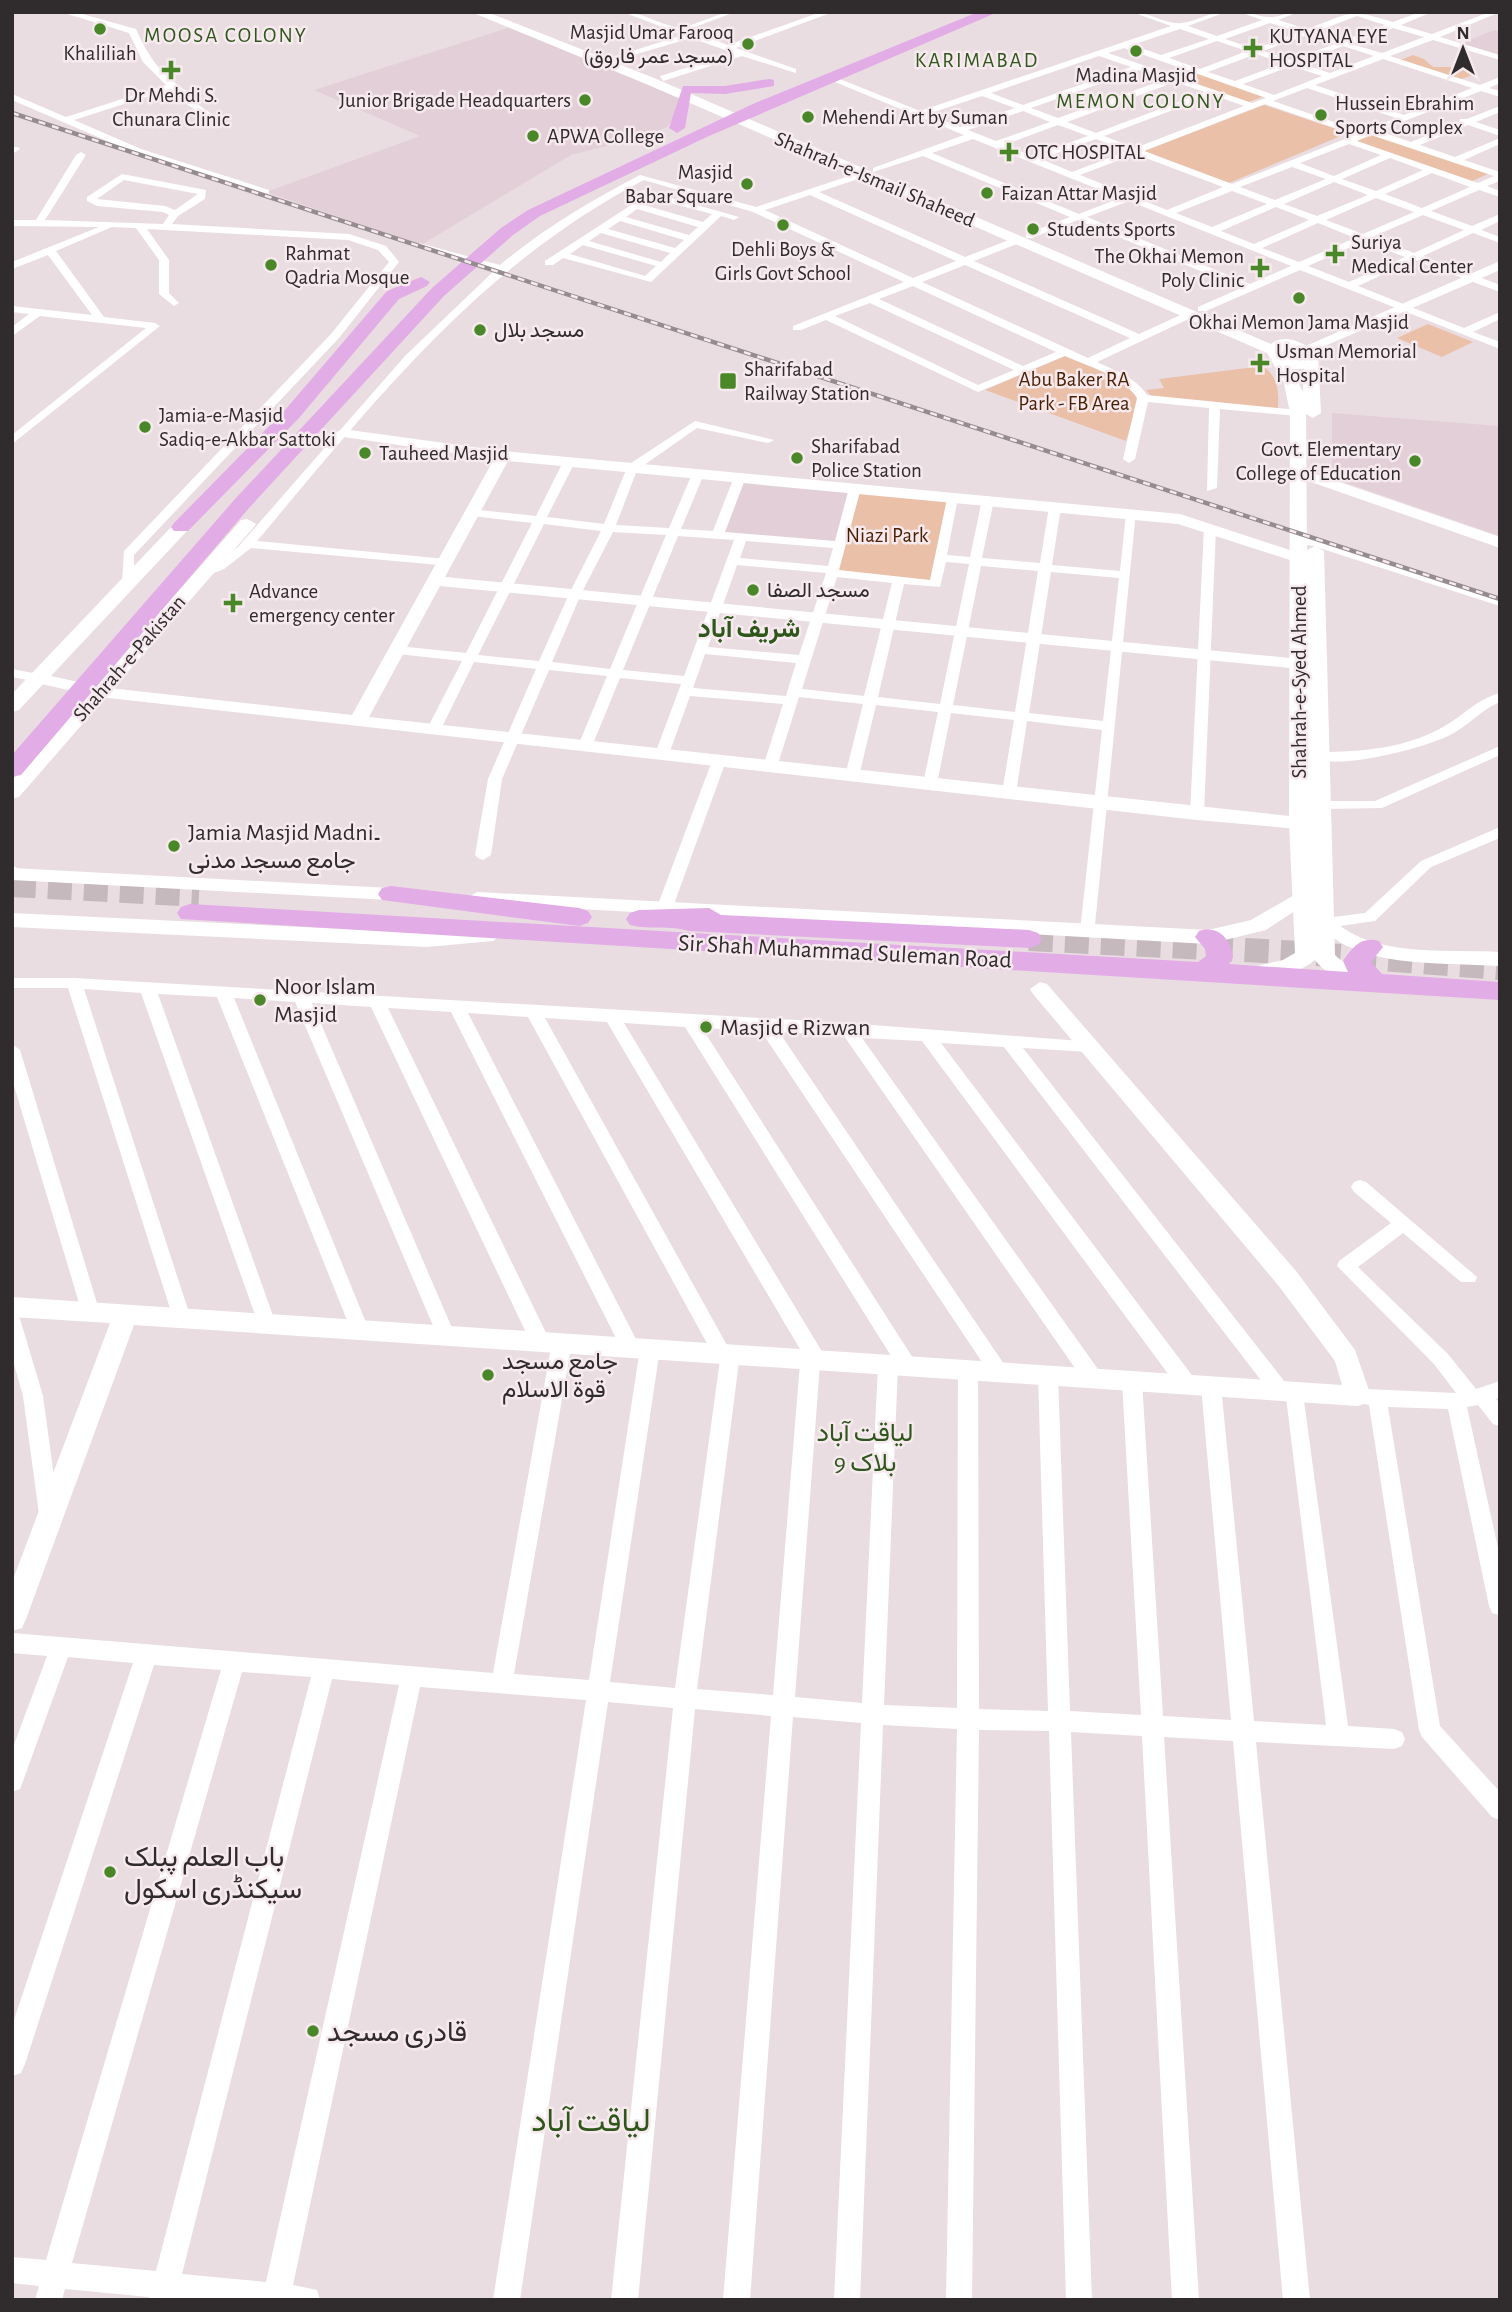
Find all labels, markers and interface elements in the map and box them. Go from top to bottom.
north arrow [1428,14,1498,84]
marker: Khaliliah [92,21,108,37]
place label: Masjid Umar Farooq (مسجد عمر فاروق) [570,22,734,69]
text: N [1456,24,1470,43]
district label: MOOSA COLONY [144,25,308,46]
place label: KUTYANA EYE HOSPITAL [1269,26,1387,71]
marker: Masjid Umar Farooq (مسجد عمر فاروق) [740,36,756,52]
marker: KUTYANA EYE HOSPITAL [1243,38,1263,58]
place label: Khaliliah [63,43,137,64]
marker: Madina Masjid [1128,43,1144,59]
district label: KARIMABAD [915,50,1039,71]
marker: Dr Mehdi S. Chunara Clinic [161,60,181,80]
place label: Madina Masjid [1075,65,1197,86]
place label: Dr Mehdi S. Chunara Clinic [112,85,230,130]
place label: Junior Brigade Headquarters [339,90,571,111]
district label: MEMON COLONY [1056,91,1226,112]
marker: Junior Brigade Headquarters [577,92,593,108]
place label: Hussein Ebrahim Sports Complex [1335,93,1474,138]
place label: Mehendi Art by Suman [822,107,1008,128]
marker: Hussein Ebrahim Sports Complex [1313,107,1329,123]
marker: Mehendi Art by Suman [800,109,816,125]
place label: APWA College [547,126,664,147]
marker: APWA College [525,128,541,144]
street label: Shahrah-e-Ismail Shaheed [772,128,978,231]
marker: OTC HOSPITAL [999,142,1019,162]
place label: OTC HOSPITAL [1025,142,1145,163]
place label: Masjid Babar Square [625,162,733,207]
marker: Masjid Babar Square [739,176,755,192]
place label: Faizan Attar Masjid [1001,183,1157,204]
marker: Faizan Attar Masjid [979,185,995,201]
marker: Dehli Boys & Girls Govt School [775,217,791,233]
place label: Students Sports [1047,219,1176,240]
marker: Students Sports [1025,221,1041,237]
place label: Suriya Medical Center [1351,232,1473,277]
place label: Dehli Boys & Girls Govt School [715,239,851,284]
place label: Rahmat Qadria Mosque [285,243,409,288]
marker: Suriya Medical Center [1325,244,1345,264]
place label: The Okhai Memon Poly Clinic [1094,246,1244,291]
marker: Rahmat Qadria Mosque [263,257,279,273]
marker: The Okhai Memon Poly Clinic [1250,258,1270,278]
marker: Okhai Memon Jama Masjid [1291,290,1307,306]
place label: Okhai Memon Jama Masjid [1189,312,1409,333]
place label: مسجد بلال [494,320,584,342]
marker: مسجد بلال [472,322,488,338]
place label: Usman Memorial Hospital [1276,341,1417,386]
marker: Usman Memorial Hospital [1250,353,1270,373]
place label: Sharifabad Railway Station [744,359,870,404]
park label: Abu Baker RA Park - FB Area [1018,369,1130,414]
marker: Sharifabad Railway Station [718,371,738,391]
place label: Jamia-e-Masjid Sadiq-e-Akbar Sattoki [159,405,336,450]
marker: Jamia-e-Masjid Sadiq-e-Akbar Sattoki [137,419,153,435]
place label: Sharifabad Police Station [811,436,922,481]
place label: Govt. Elementary College of Education [1236,439,1401,484]
place label: Tauheed Masjid [379,443,508,464]
marker: Tauheed Masjid [357,445,373,461]
marker: Sharifabad Police Station [789,450,805,466]
marker: Govt. Elementary College of Education [1407,453,1423,469]
park label: Niazi Park [846,525,929,546]
place label: مسجد الصفا [767,580,870,602]
place label: Advance emergency center [249,581,395,626]
marker: مسجد الصفا [745,582,761,598]
street label: Shahrah-e-Syed Ahmed [1289,585,1310,779]
street label: Shahrah-e-Pakistan [69,591,190,725]
marker: Advance emergency center [223,593,243,613]
district label: شريف آباد [698,615,800,644]
place label: Jamia Masjid Madni۔ جامع مسجد مدنی [188,821,381,877]
marker: Jamia Masjid Madni۔ جامع مسجد مدنی [166,838,182,854]
street label: Sir Shah Muhammad Suleman Road [677,931,1012,973]
place label: Noor Islam Masjid [274,975,376,1027]
marker: Noor Islam Masjid [252,992,268,1008]
place label: Masjid e Rizwan [720,1016,870,1040]
marker: Masjid e Rizwan [698,1019,714,1035]
place label: جامع مسجد قوۃ الاسلام [502,1350,618,1405]
marker: جامع مسجد قوۃ الاسلام [480,1367,496,1383]
district label: لیاقت آباد بلاک 9 [816,1420,914,1477]
place label: باب العلم پبلک سیکنڈری اسکول [124,1844,302,1906]
marker: باب العلم پبلک سیکنڈری اسکول [102,1864,118,1880]
place label: قادری مسجد [327,2019,467,2049]
marker: قادری مسجد [305,2023,321,2039]
district label: لیاقت آباد [531,2105,651,2138]

